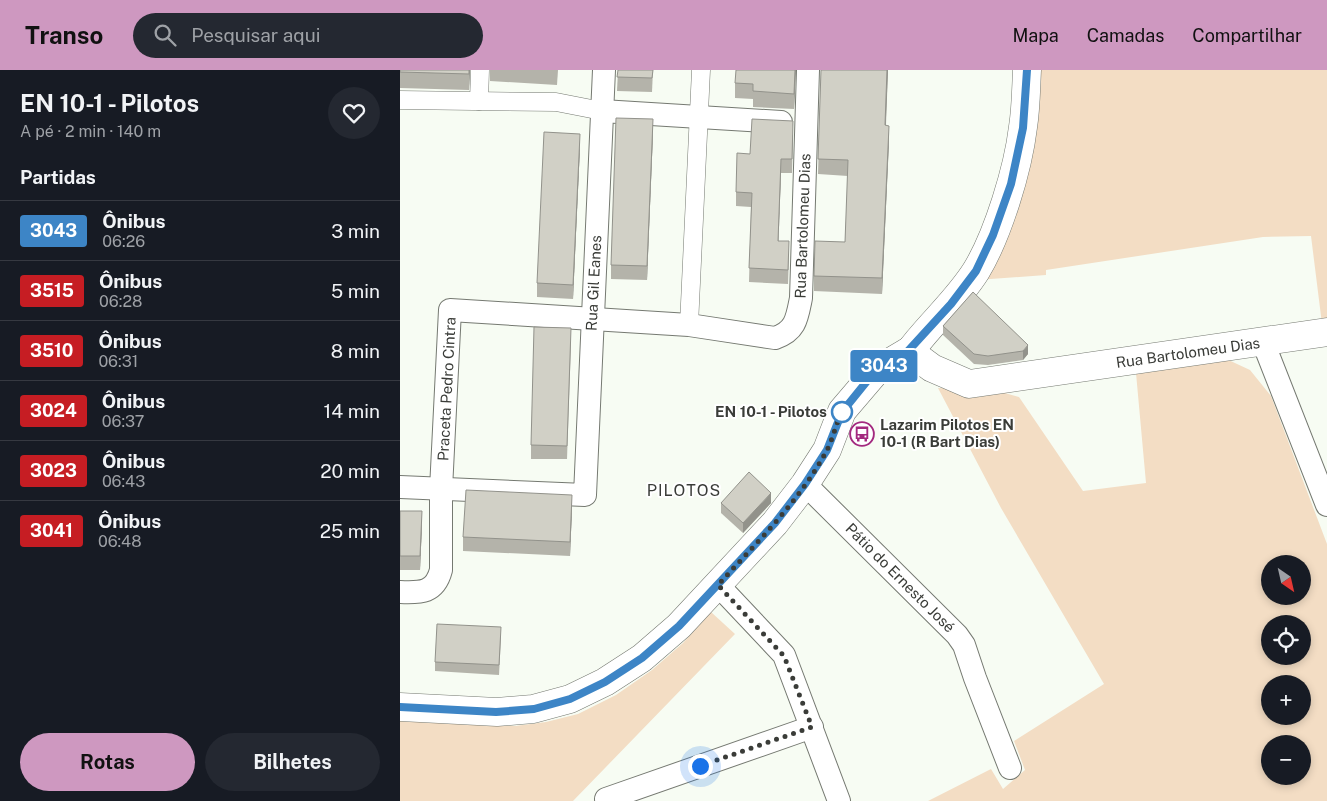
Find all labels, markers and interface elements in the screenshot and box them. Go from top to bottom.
search box [133,13,483,58]
text: Transo [25,21,103,49]
icon: search [151,21,179,49]
text: Pesquisar aqui [191,24,321,46]
text: Mapa [1012,25,1059,46]
text: Camadas [1087,25,1164,46]
text: Compartilhar [1192,25,1302,46]
button: heart [328,87,380,139]
text: EN 10-1 - Pilotos [20,89,199,117]
text: A pé · 2 min · 140 m [20,122,161,141]
street label: Rua Bartolomeu Dias [791,153,814,299]
text: Partidas [20,166,96,188]
text: Ônibus [102,210,166,232]
text: 3043 [30,220,77,241]
text: 3 min [331,220,380,242]
text: 06:26 [102,232,145,251]
street label: Rua Gil Eanes [583,235,604,331]
text: Ônibus [99,270,162,292]
text: 3515 [30,280,74,301]
text: 5 min [331,280,380,302]
text: 06:28 [99,292,142,311]
street label: Praceta Pedro Cintra [434,316,459,461]
text: Ônibus [98,330,162,352]
street label: Rua Bartolomeu Dias [1115,334,1261,371]
text: 3510 [30,340,73,361]
text: 8 min [331,340,380,362]
line badge: 3043 [849,350,919,382]
text: 06:31 [98,352,138,371]
text: 3043 [860,355,908,376]
text: Ônibus [102,390,165,412]
text: 3024 [30,400,77,421]
text: 14 min [323,400,380,422]
marker: EN 10-1 - Pilotos [831,401,853,423]
place label: EN 10-1 - Pilotos [715,403,827,420]
text: 06:37 [102,412,144,431]
place label: Lazarim Pilotos EN 10-1 (R Bart Dias) [880,416,1014,450]
bus stop icon: Lazarim Pilotos EN 10-1 (R Bart Dias) [849,421,875,447]
text: Ônibus [102,450,165,472]
text: 3023 [30,460,77,481]
text: 20 min [320,460,380,482]
text: 06:43 [102,472,145,491]
district label: PILOTOS [647,481,721,500]
text: Ônibus [98,510,161,532]
text: 3041 [30,520,73,541]
text: 25 min [320,520,380,542]
street label: Pátio do Ernesto José [842,520,958,636]
text: 06:48 [98,532,142,551]
north arrow [1261,555,1311,605]
map controls [1261,555,1311,785]
button: locate [1261,615,1311,665]
button: + [1261,675,1311,725]
button: Rotas [20,733,195,791]
button: Bilhetes [205,733,380,791]
button: − [1261,735,1311,785]
your location [688,754,713,779]

